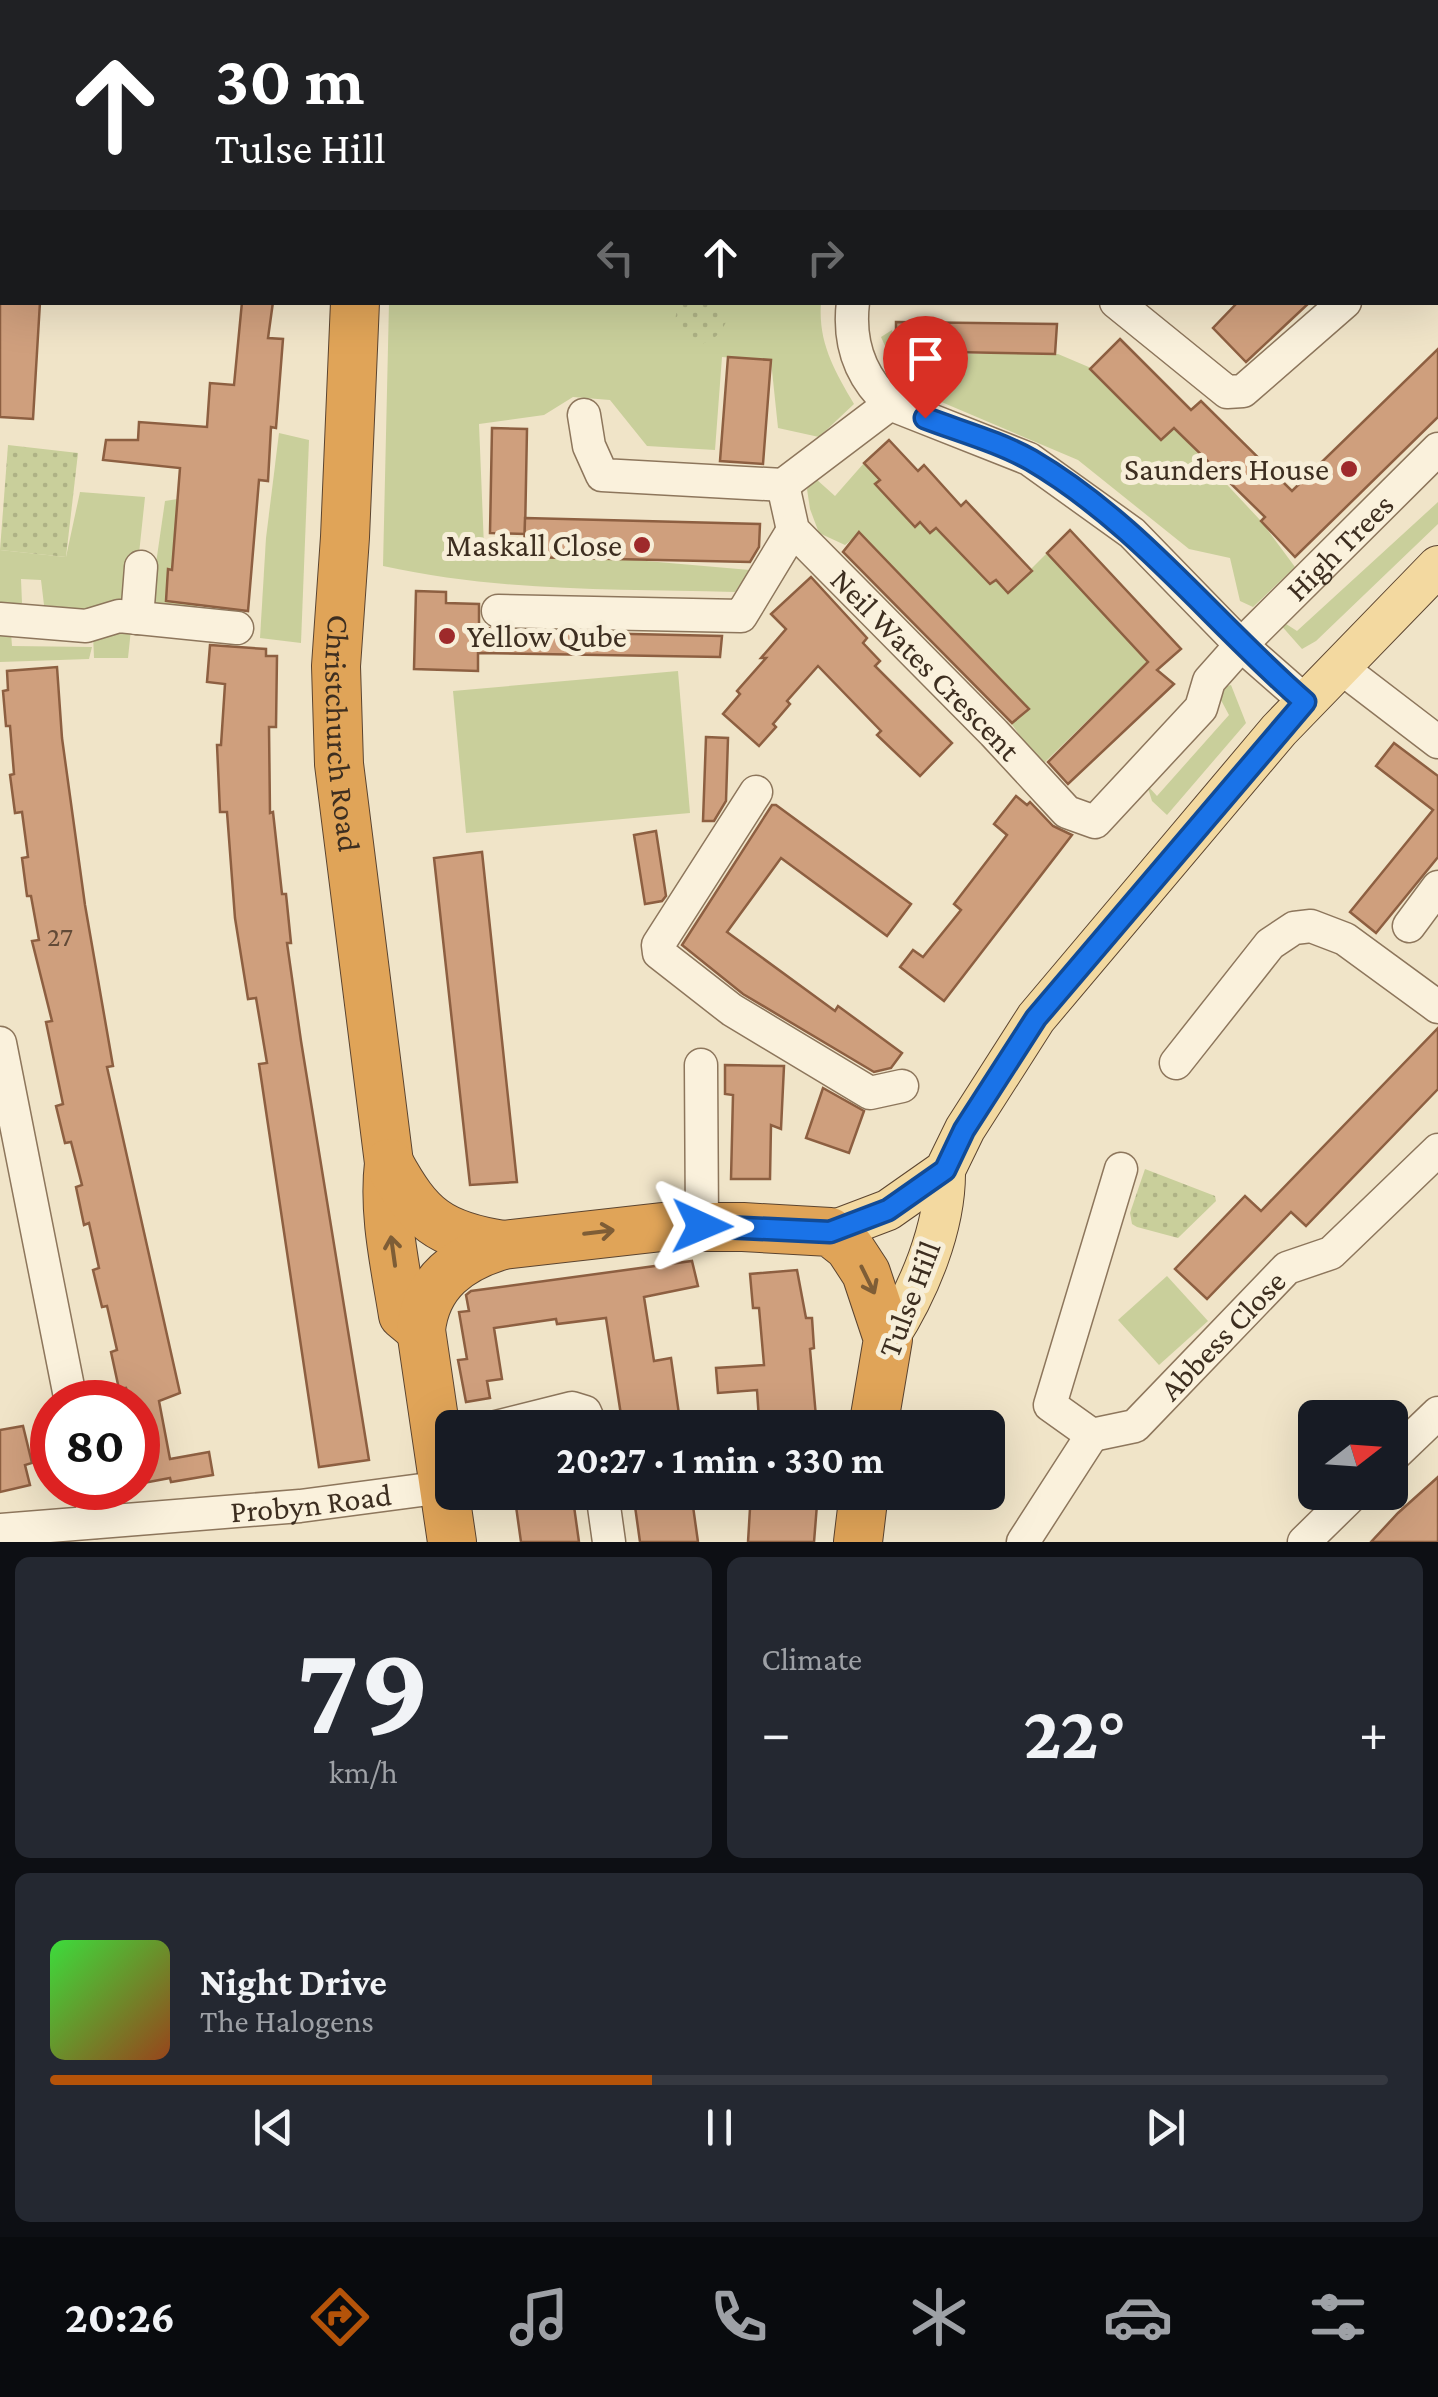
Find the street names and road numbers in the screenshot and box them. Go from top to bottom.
street label: High Trees [1278,486,1401,608]
street label: Neil Wates Crescent [824,561,1028,768]
street label: Christchurch Road [318,613,368,854]
street label: Tulse Hill [870,1236,948,1362]
street label: Abbess Close [1152,1263,1293,1407]
street label: Probyn Road [229,1476,394,1530]

